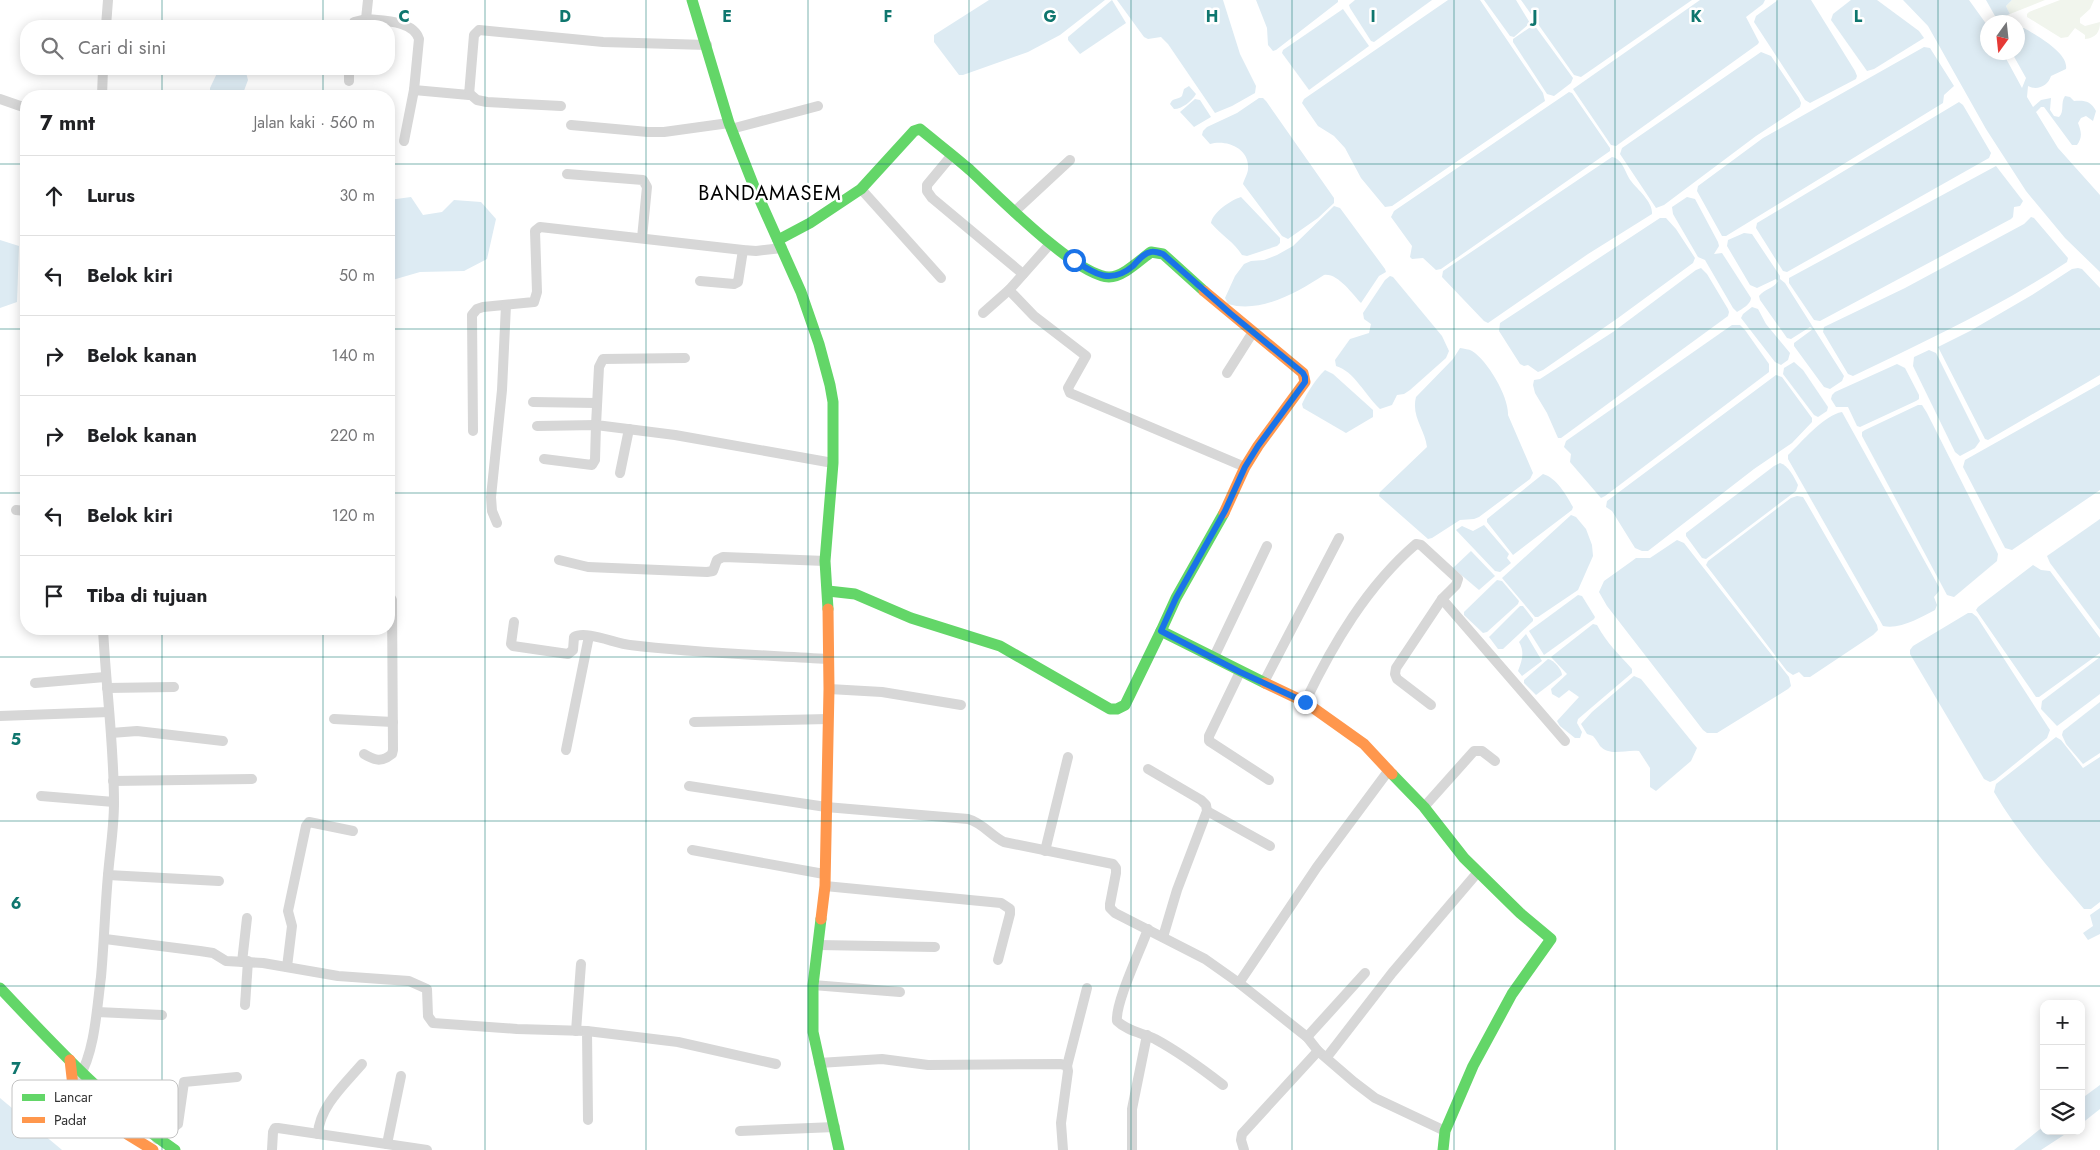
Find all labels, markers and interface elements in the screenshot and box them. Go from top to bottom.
text: C [398,5,410,28]
text: D [559,5,571,28]
text: E [722,5,732,28]
text: F [884,5,892,28]
text: G [1043,5,1057,28]
text: H [1206,5,1218,28]
text: I [1370,5,1376,28]
text: J [1529,5,1538,28]
text: K [1690,5,1702,28]
text: L [1854,5,1863,28]
north arrow [1980,15,2025,60]
search box [20,20,395,75]
icon: search [38,34,66,62]
text: Cari di sini [78,34,166,61]
text: 7 mnt [40,108,95,138]
text: Jalan kaki · 560 m [253,111,375,134]
district label: BANDAMASEM [698,179,842,208]
icon: ahead [40,182,68,210]
text: Lurus [87,182,135,209]
text: 30 m [339,184,375,207]
route start [1063,249,1086,272]
icon: left [40,262,68,290]
text: Belok kiri [87,262,173,289]
text: 50 m [339,264,375,287]
icon: right [40,342,68,370]
text: Belok kanan [87,342,197,369]
text: 140 m [332,344,375,367]
icon: right [40,422,68,450]
text: Belok kanan [87,422,197,449]
text: 220 m [330,424,375,447]
icon: left [40,502,68,530]
text: Belok kiri [87,502,173,529]
text: 120 m [332,504,375,527]
icon: arrive [40,582,68,610]
text: Tiba di tujuan [87,582,207,609]
route end [1294,691,1317,714]
text: 5 [11,728,21,751]
text: 6 [11,892,21,915]
map controls [2040,1000,2085,1135]
button: + [2040,1000,2085,1045]
button: − [2040,1045,2085,1090]
text: 7 [11,1057,21,1080]
legend [12,1080,178,1138]
text: Lancar [54,1087,93,1107]
button: layers [2040,1090,2085,1135]
text: Padat [54,1110,87,1130]

